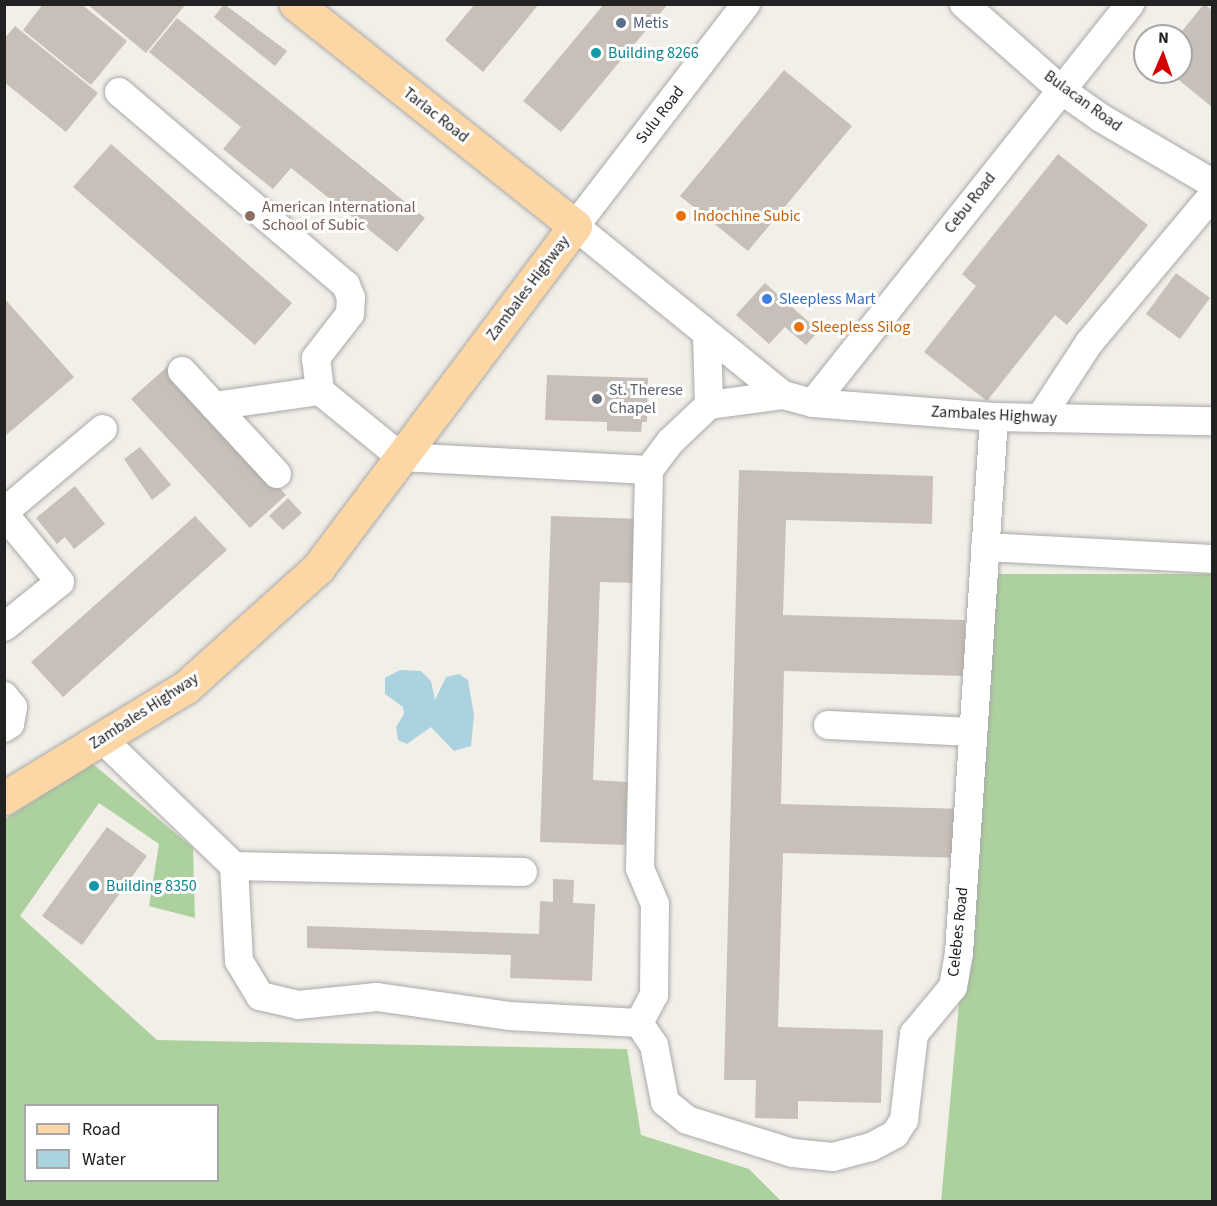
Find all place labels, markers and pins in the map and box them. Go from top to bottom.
place label: Metis [633,13,668,33]
marker: Metis [614,16,628,30]
place label: Building 8266 [608,43,699,63]
marker: Building 8266 [589,46,603,60]
place label: American International School of Subic [262,197,416,235]
place label: Indochine Subic [693,206,801,226]
marker: American International School of Subic [243,209,257,223]
marker: Indochine Subic [674,209,688,223]
place label: Sleepless Mart [779,289,876,309]
marker: Sleepless Mart [760,292,774,306]
place label: Sleepless Silog [811,317,910,337]
marker: Sleepless Silog [792,320,806,334]
place label: St. Therese Chapel [609,380,683,418]
marker: St. Therese Chapel [590,392,604,406]
place label: Building 8350 [106,876,197,896]
marker: Building 8350 [87,879,101,893]

